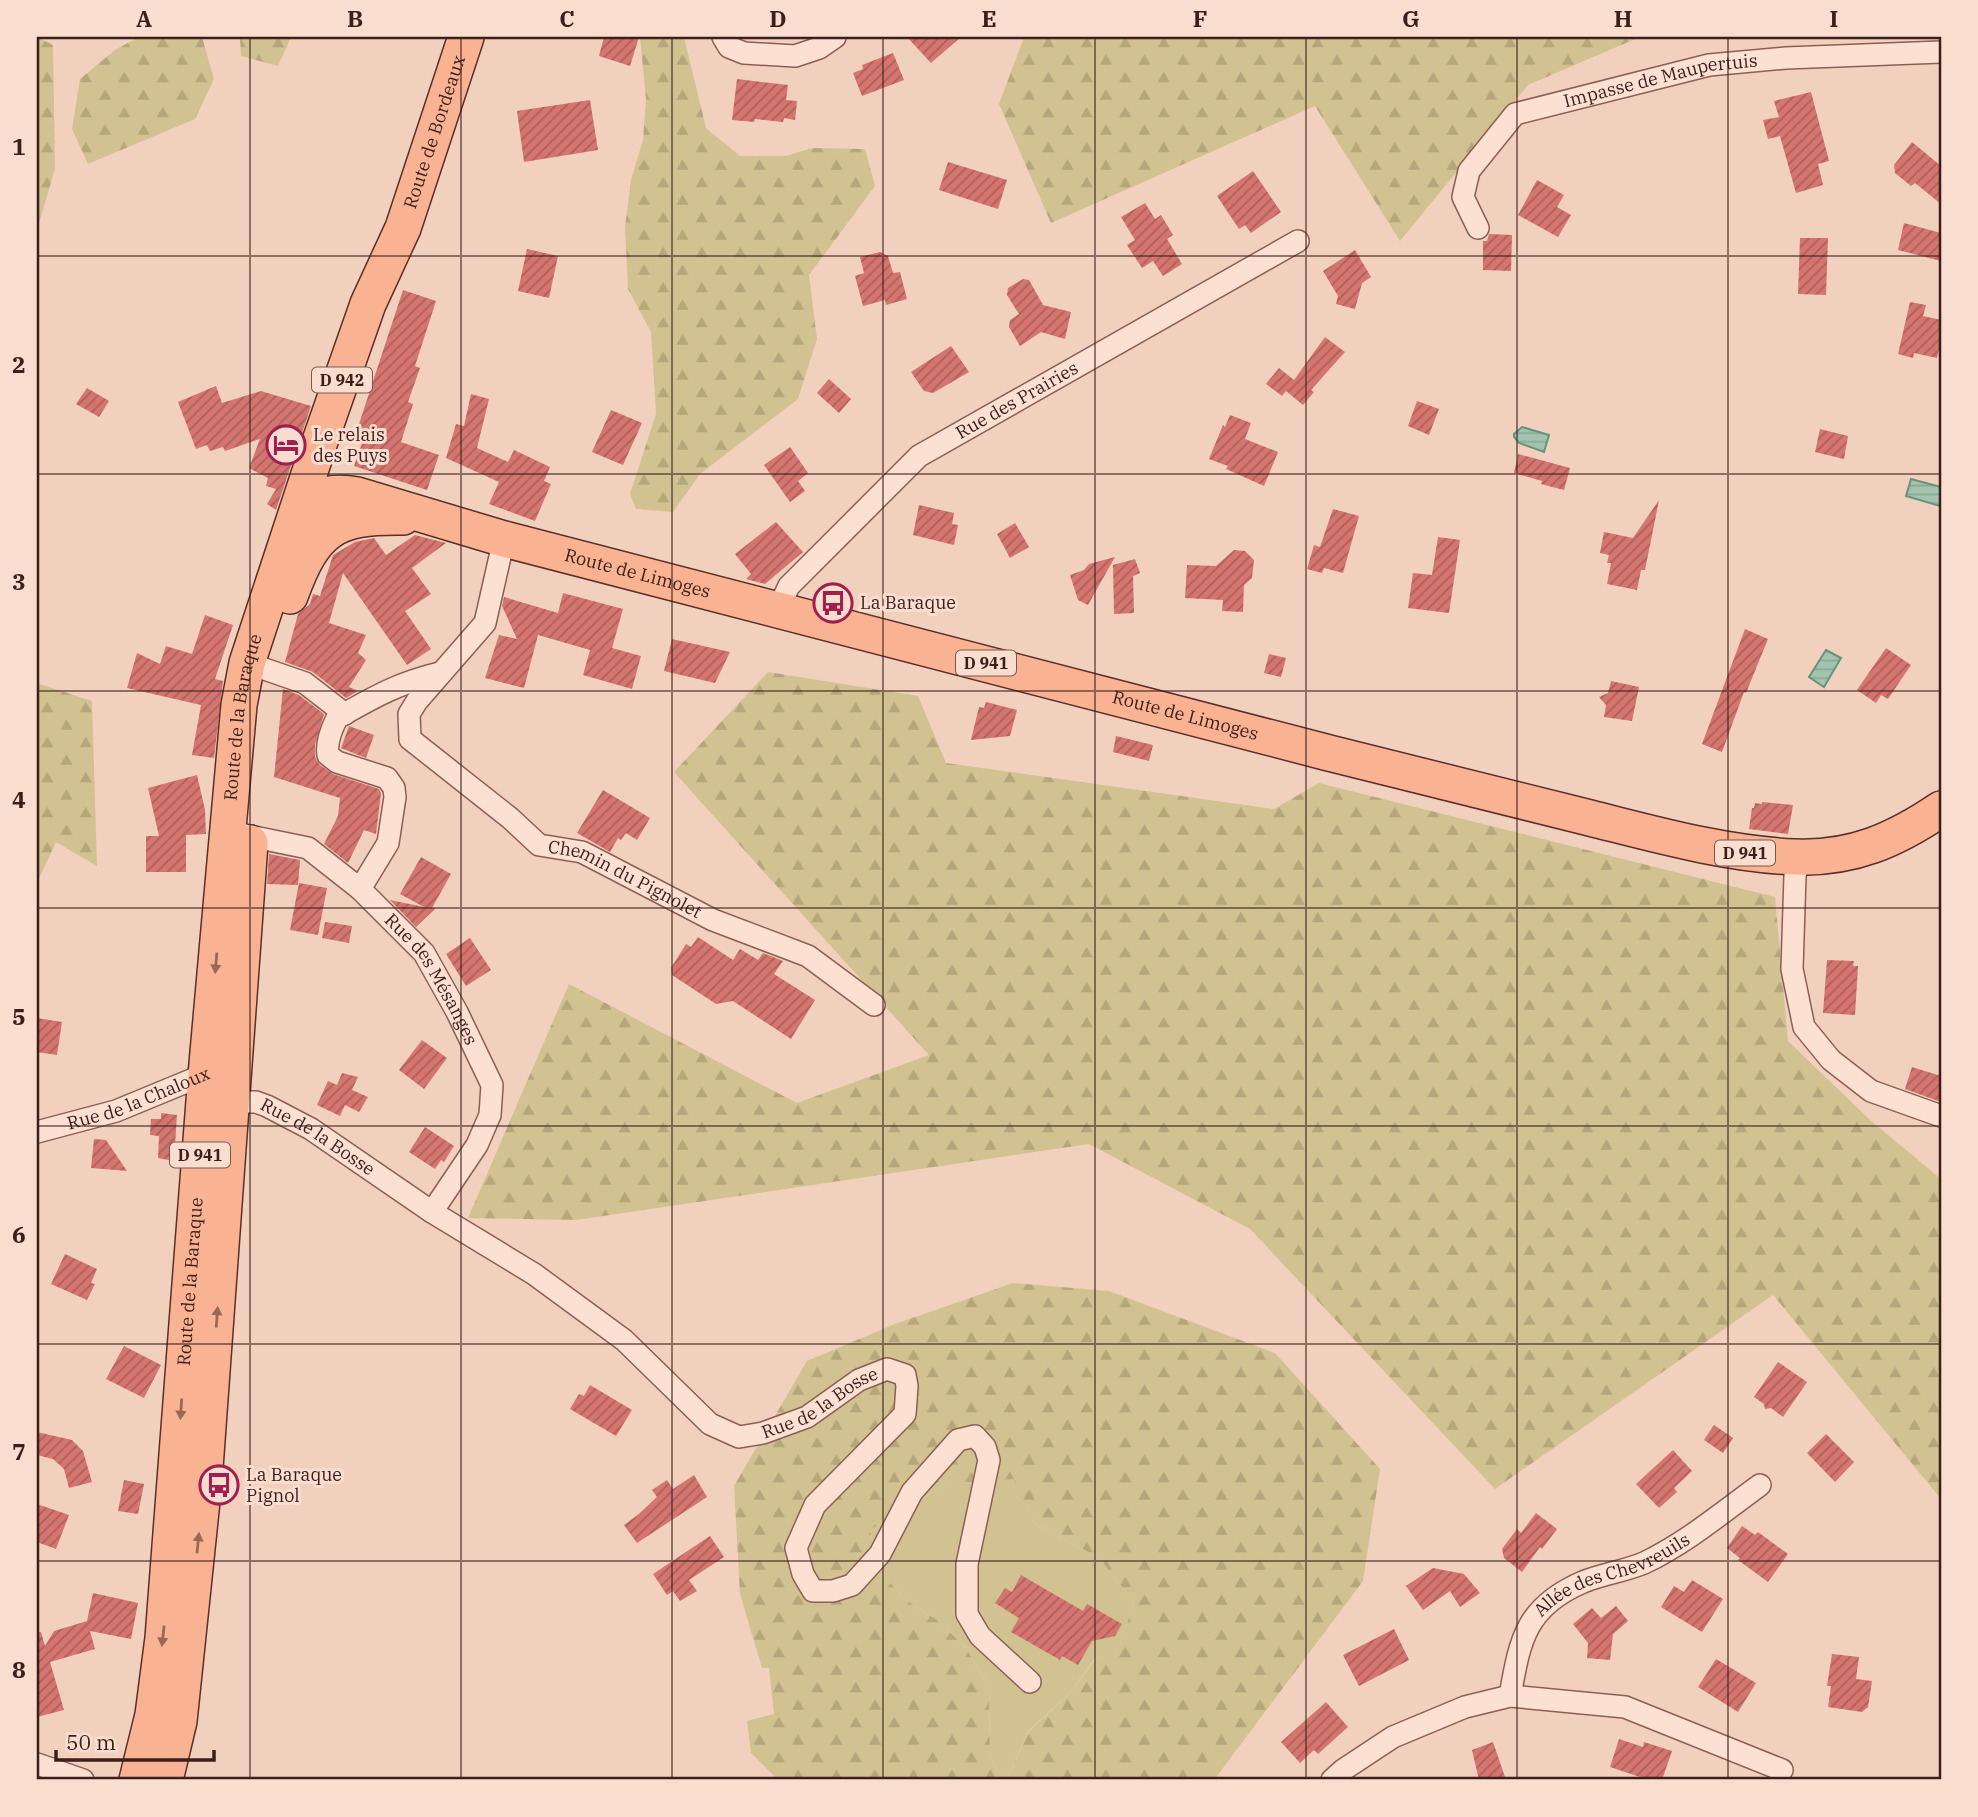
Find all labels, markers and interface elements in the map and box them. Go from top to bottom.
text: A [136,3,152,33]
text: B [347,3,363,33]
text: C [559,3,575,33]
text: D [769,3,787,33]
text: E [981,3,997,33]
text: F [1193,3,1207,33]
text: G [1402,3,1420,33]
text: H [1614,3,1632,33]
text: I [1830,3,1838,33]
street label: Impasse de Maupertuis [1561,49,1758,112]
street label: Route de Bordeaux [398,52,470,212]
text: 1 [12,131,26,161]
text: 2 [12,349,26,379]
street label: Rue des Prairies [951,356,1082,444]
road number: D 942 [312,368,372,392]
place label: Le relais des Puys [313,423,387,467]
hotel icon: Le relais des Puys [265,424,307,466]
street label: Route de Limoges [562,543,713,603]
text: 3 [12,566,26,596]
bus stop icon: La Baraque [812,582,854,624]
place label: La Baraque [860,591,956,614]
street label: Route de la Baraque [219,631,267,802]
road number: D 941 [956,650,1016,676]
street label: Route de Limoges [1110,685,1261,745]
text: 4 [12,784,26,814]
street label: Chemin du Pignolet [547,835,706,923]
road number: D 941 [1715,840,1775,866]
street label: Rue des Mésanges [380,908,483,1049]
one-way arrow [210,952,221,974]
text: 5 [12,1001,26,1031]
street label: Rue de la Chaloux [64,1062,213,1135]
street label: Rue de la Bosse [257,1093,380,1180]
road number: D 941 [170,1142,230,1168]
street label: Route de la Baraque [172,1197,208,1367]
text: 6 [12,1219,26,1249]
one-way arrow [211,1305,222,1327]
street label: Rue de la Bosse [758,1362,881,1444]
one-way arrow [175,1398,186,1420]
text: 7 [12,1436,26,1466]
place label: La Baraque Pignol [246,1463,342,1507]
bus stop icon: La Baraque Pignol [198,1464,240,1506]
street label: Allée des Chevreuils [1528,1528,1694,1621]
one-way arrow [192,1532,203,1554]
one-way arrow [157,1625,168,1647]
text: 8 [12,1654,26,1684]
scale bar [56,1719,214,1763]
text: 50 m [66,1728,116,1756]

